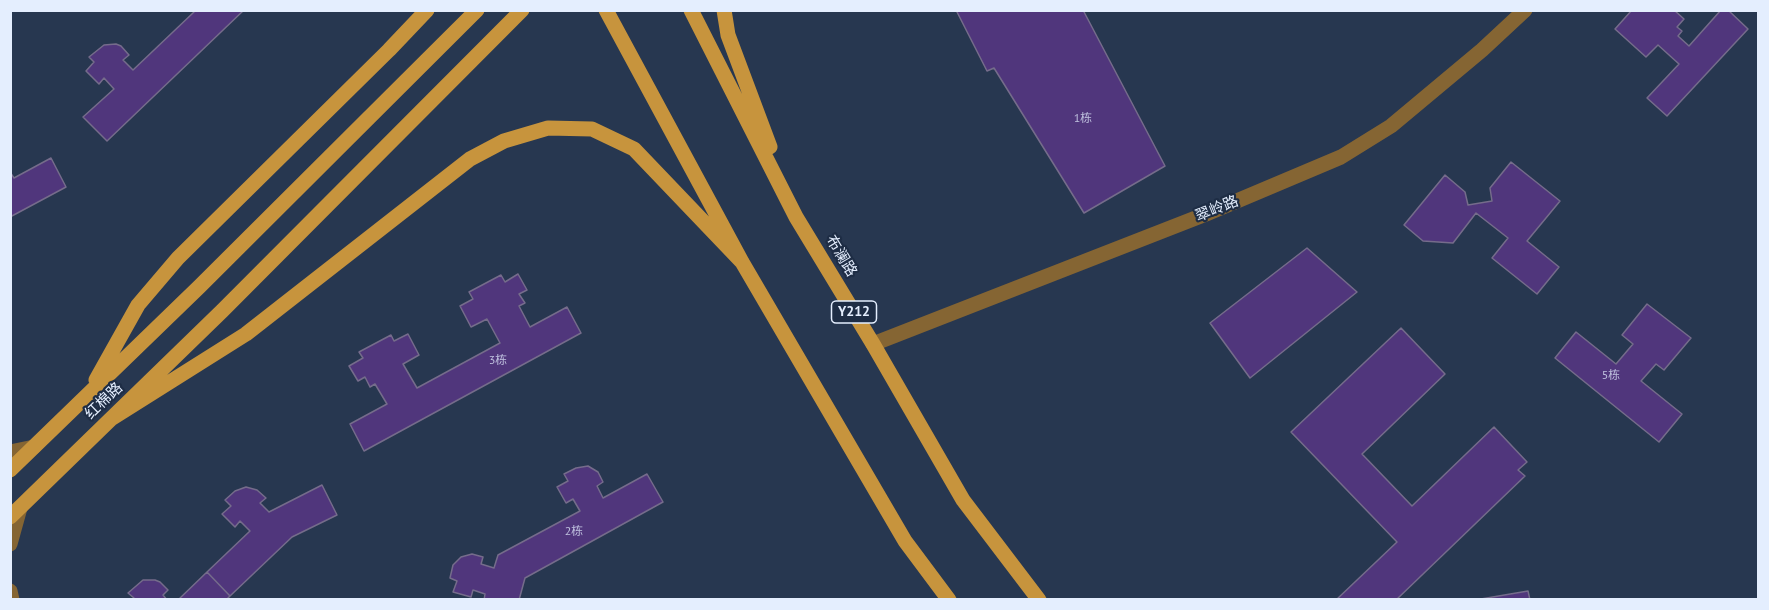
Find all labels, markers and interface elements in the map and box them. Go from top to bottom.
house number: 1栋 [1074,112,1092,126]
street label: 翠岭路 [1193,192,1241,226]
street label: 布澜路 [822,232,860,280]
road number: Y212 [832,301,876,323]
house number: 3栋 [489,354,507,368]
house number: 5栋 [1602,369,1620,383]
street label: 红棉路 [82,379,126,423]
house number: 2栋 [565,525,583,539]

